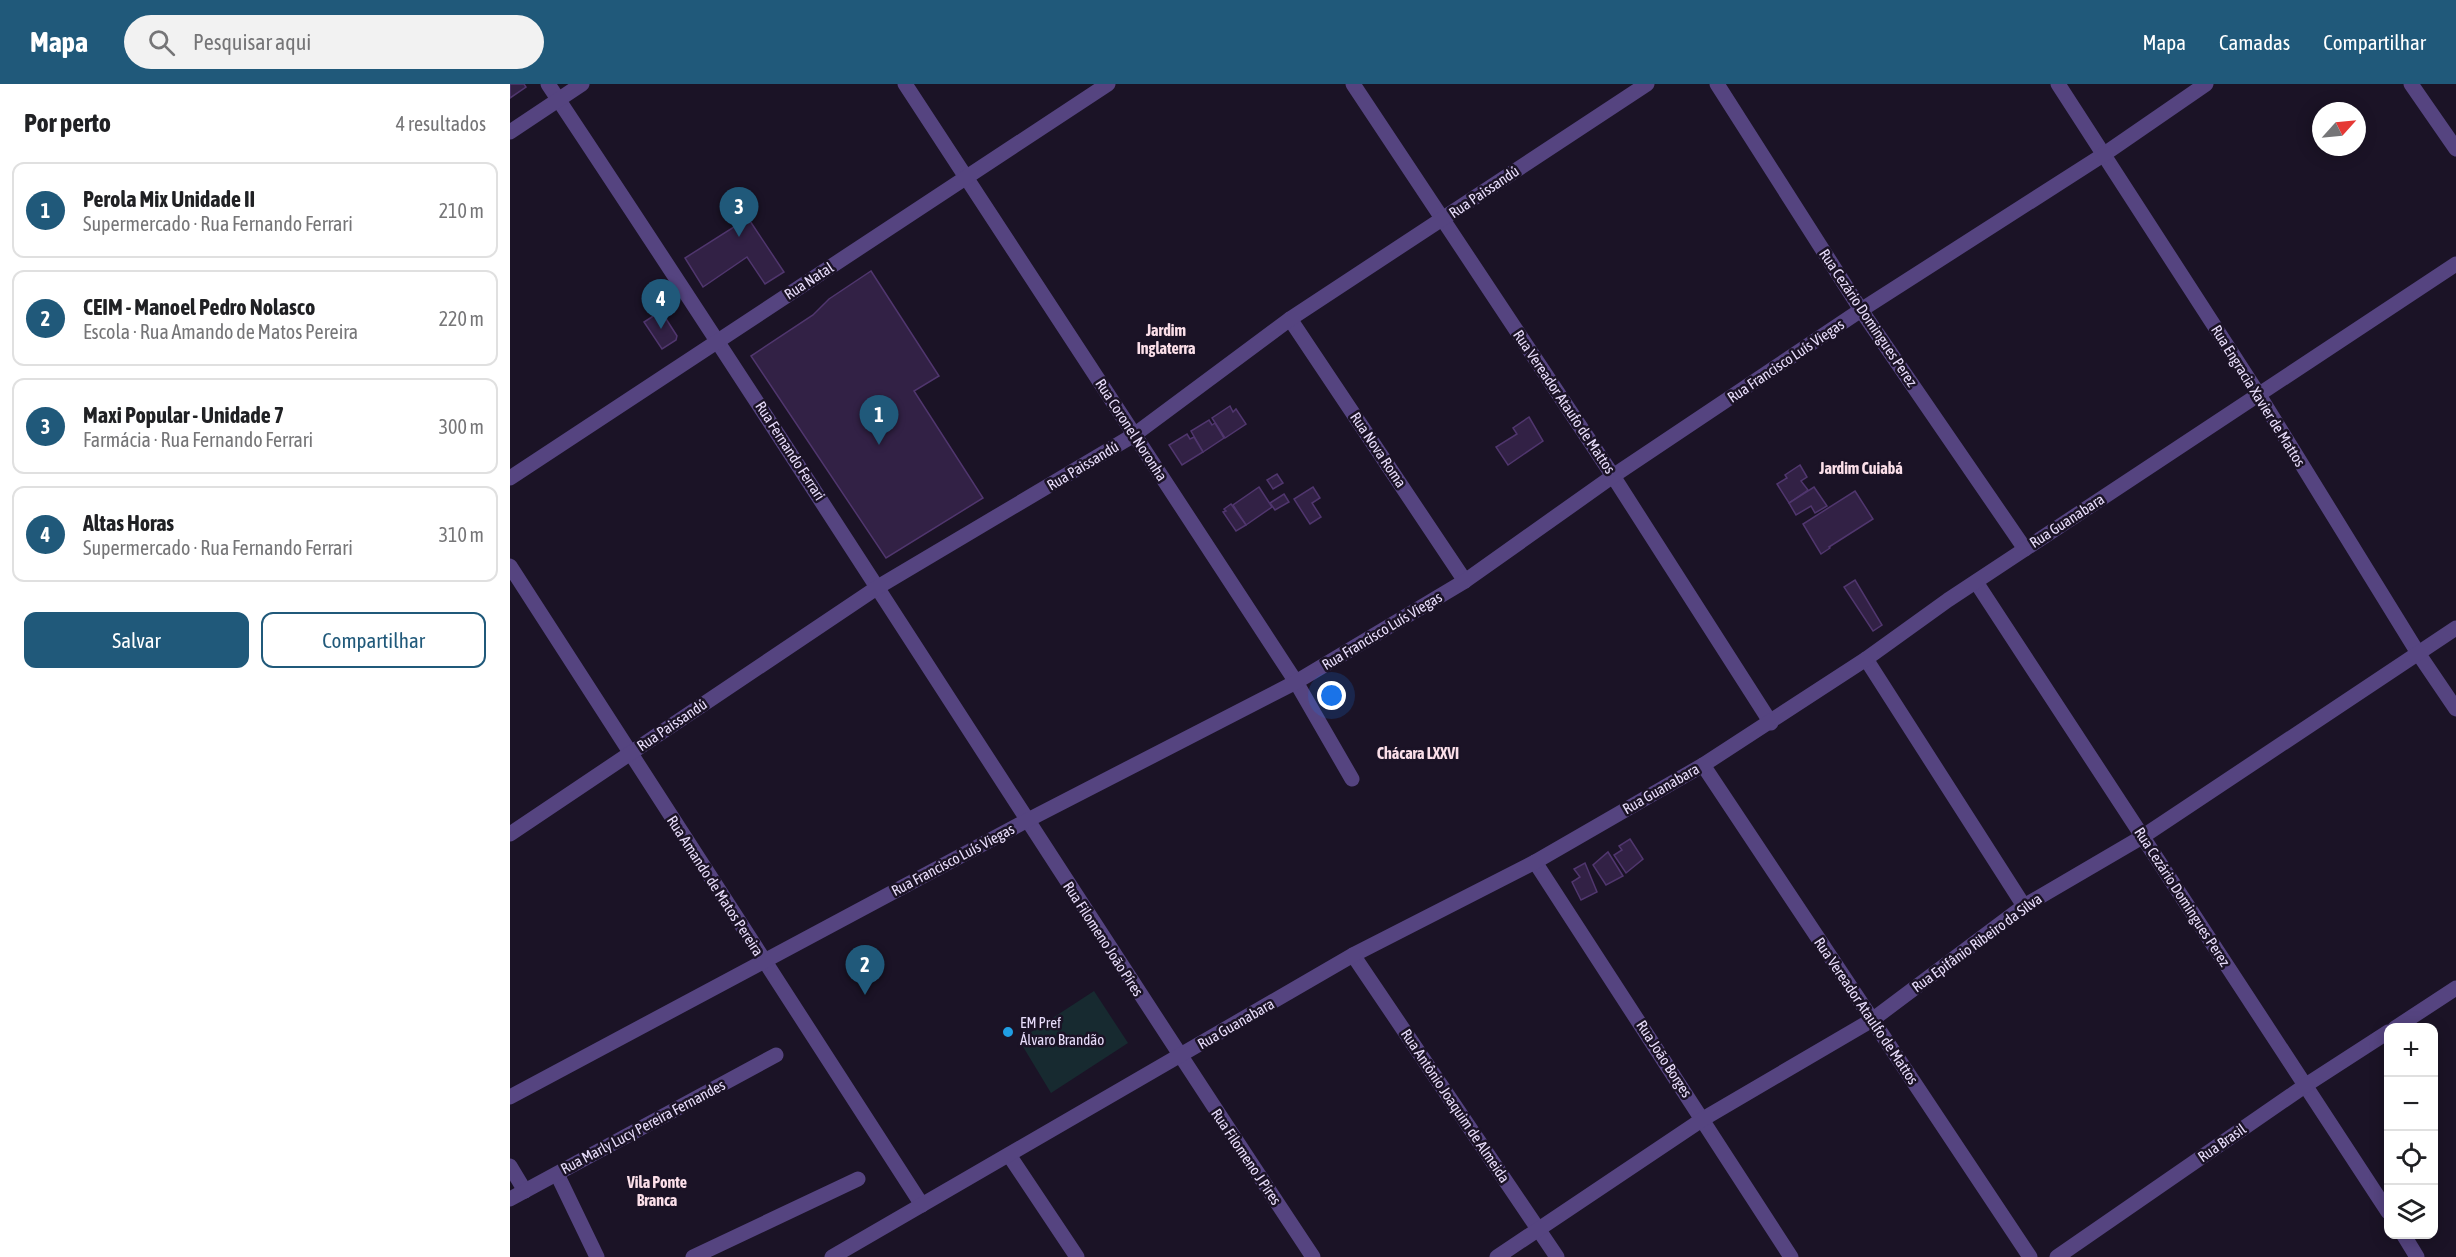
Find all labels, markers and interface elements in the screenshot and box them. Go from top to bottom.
search box [124,15,544,69]
text: Mapa [30,26,88,58]
icon: search [145,26,178,59]
text: Pesquisar aqui [193,29,311,55]
text: Mapa [2142,30,2186,54]
text: Camadas [2219,30,2290,54]
text: Compartilhar [2323,30,2426,54]
north arrow [2312,102,2366,156]
text: Por perto [24,108,111,138]
text: 4 resultados [396,112,486,135]
street label: Rua Paissandú [1446,162,1522,221]
text: Perola Mix Unidade II [83,186,255,212]
pin: 3 [720,188,758,237]
text: 1 [41,199,50,222]
text: 210 m [439,199,484,222]
text: Supermercado · Rua Fernando Ferrari [83,212,353,235]
street label: Rua Cezário Domingues Perez [1816,246,1921,390]
street label: Rua Natal [781,258,836,303]
pin: 4 [642,280,680,329]
text: CEIM - Manoel Pedro Nolasco [83,294,315,320]
text: 2 [41,307,50,330]
text: 220 m [439,307,484,330]
street label: Rua Francisco Luís Viegas [1724,315,1847,406]
text: Escola · Rua Amando de Matos Pereira [83,320,358,343]
district label: Jardim Inglaterra [1137,321,1195,357]
street label: Rua Engracia Xavier de Mattos [2208,322,2309,470]
street label: Rua Vereador Ataufo de Mattos [1510,327,1619,477]
street label: Rua Coronel Noronha [1092,376,1171,484]
pin: 1 [860,396,898,445]
street label: Rua Fernando Ferrari [752,398,829,503]
text: Maxi Popular - Unidade 7 [83,402,284,428]
street label: Rua Nova Roma [1347,409,1410,491]
text: 3 [41,415,50,438]
text: 300 m [439,415,484,438]
text: Farmácia · Rua Fernando Ferrari [83,428,313,451]
street label: Rua Paissandú [1044,438,1122,494]
district label: Jardim Cuiabá [1818,459,1903,477]
street label: Rua Guanabara [2026,490,2107,551]
text: Altas Horas [83,510,174,536]
text: 4 [41,523,50,546]
text: 310 m [439,523,484,546]
text: Supermercado · Rua Fernando Ferrari [83,536,353,559]
street label: Rua Francisco Luís Viegas [1319,588,1445,673]
button: Salvar [24,612,249,668]
button: Compartilhar [261,612,486,668]
your location [1317,681,1346,710]
street label: Rua Paissandú [634,695,710,754]
district label: Chácara LXXVI [1377,744,1459,762]
street label: Rua Guanabara [1620,760,1702,817]
street label: Rua Amando de Matos Pereira [664,812,767,959]
street label: Rua Francisco Luís Viegas [888,820,1017,899]
street label: Rua Cezário Domingues Perez [2131,824,2234,970]
street label: Rua Filomeno João Píres [1060,878,1147,999]
street label: Rua Epifânio Ribeiro da Silva [1909,890,2045,995]
street label: Rua Vereador Ataulfo de Mattos [1811,934,1922,1087]
pin: 2 [846,946,884,995]
street label: Rua Guanabara [1195,995,1277,1052]
place label: EM Pref Álvaro Brandão [1020,1014,1104,1048]
street label: Rua João Borges [1633,1017,1696,1100]
map controls [2384,1023,2438,1239]
button: + [2384,1023,2438,1077]
marker: EM Pref Álvaro Brandão [1001,1025,1015,1039]
street label: Rua Antônio Joaquim de Almeida [1398,1026,1513,1186]
street label: Rua Marly Lucy Pereira Fernandes [558,1076,728,1177]
button: − [2384,1077,2438,1131]
street label: Rua Filomeno J Píres [1208,1106,1285,1208]
street label: Rua Brasil [2194,1120,2249,1165]
button: locate [2384,1131,2438,1185]
district label: Vila Ponte Branca [626,1173,687,1209]
button: layers [2384,1185,2438,1239]

